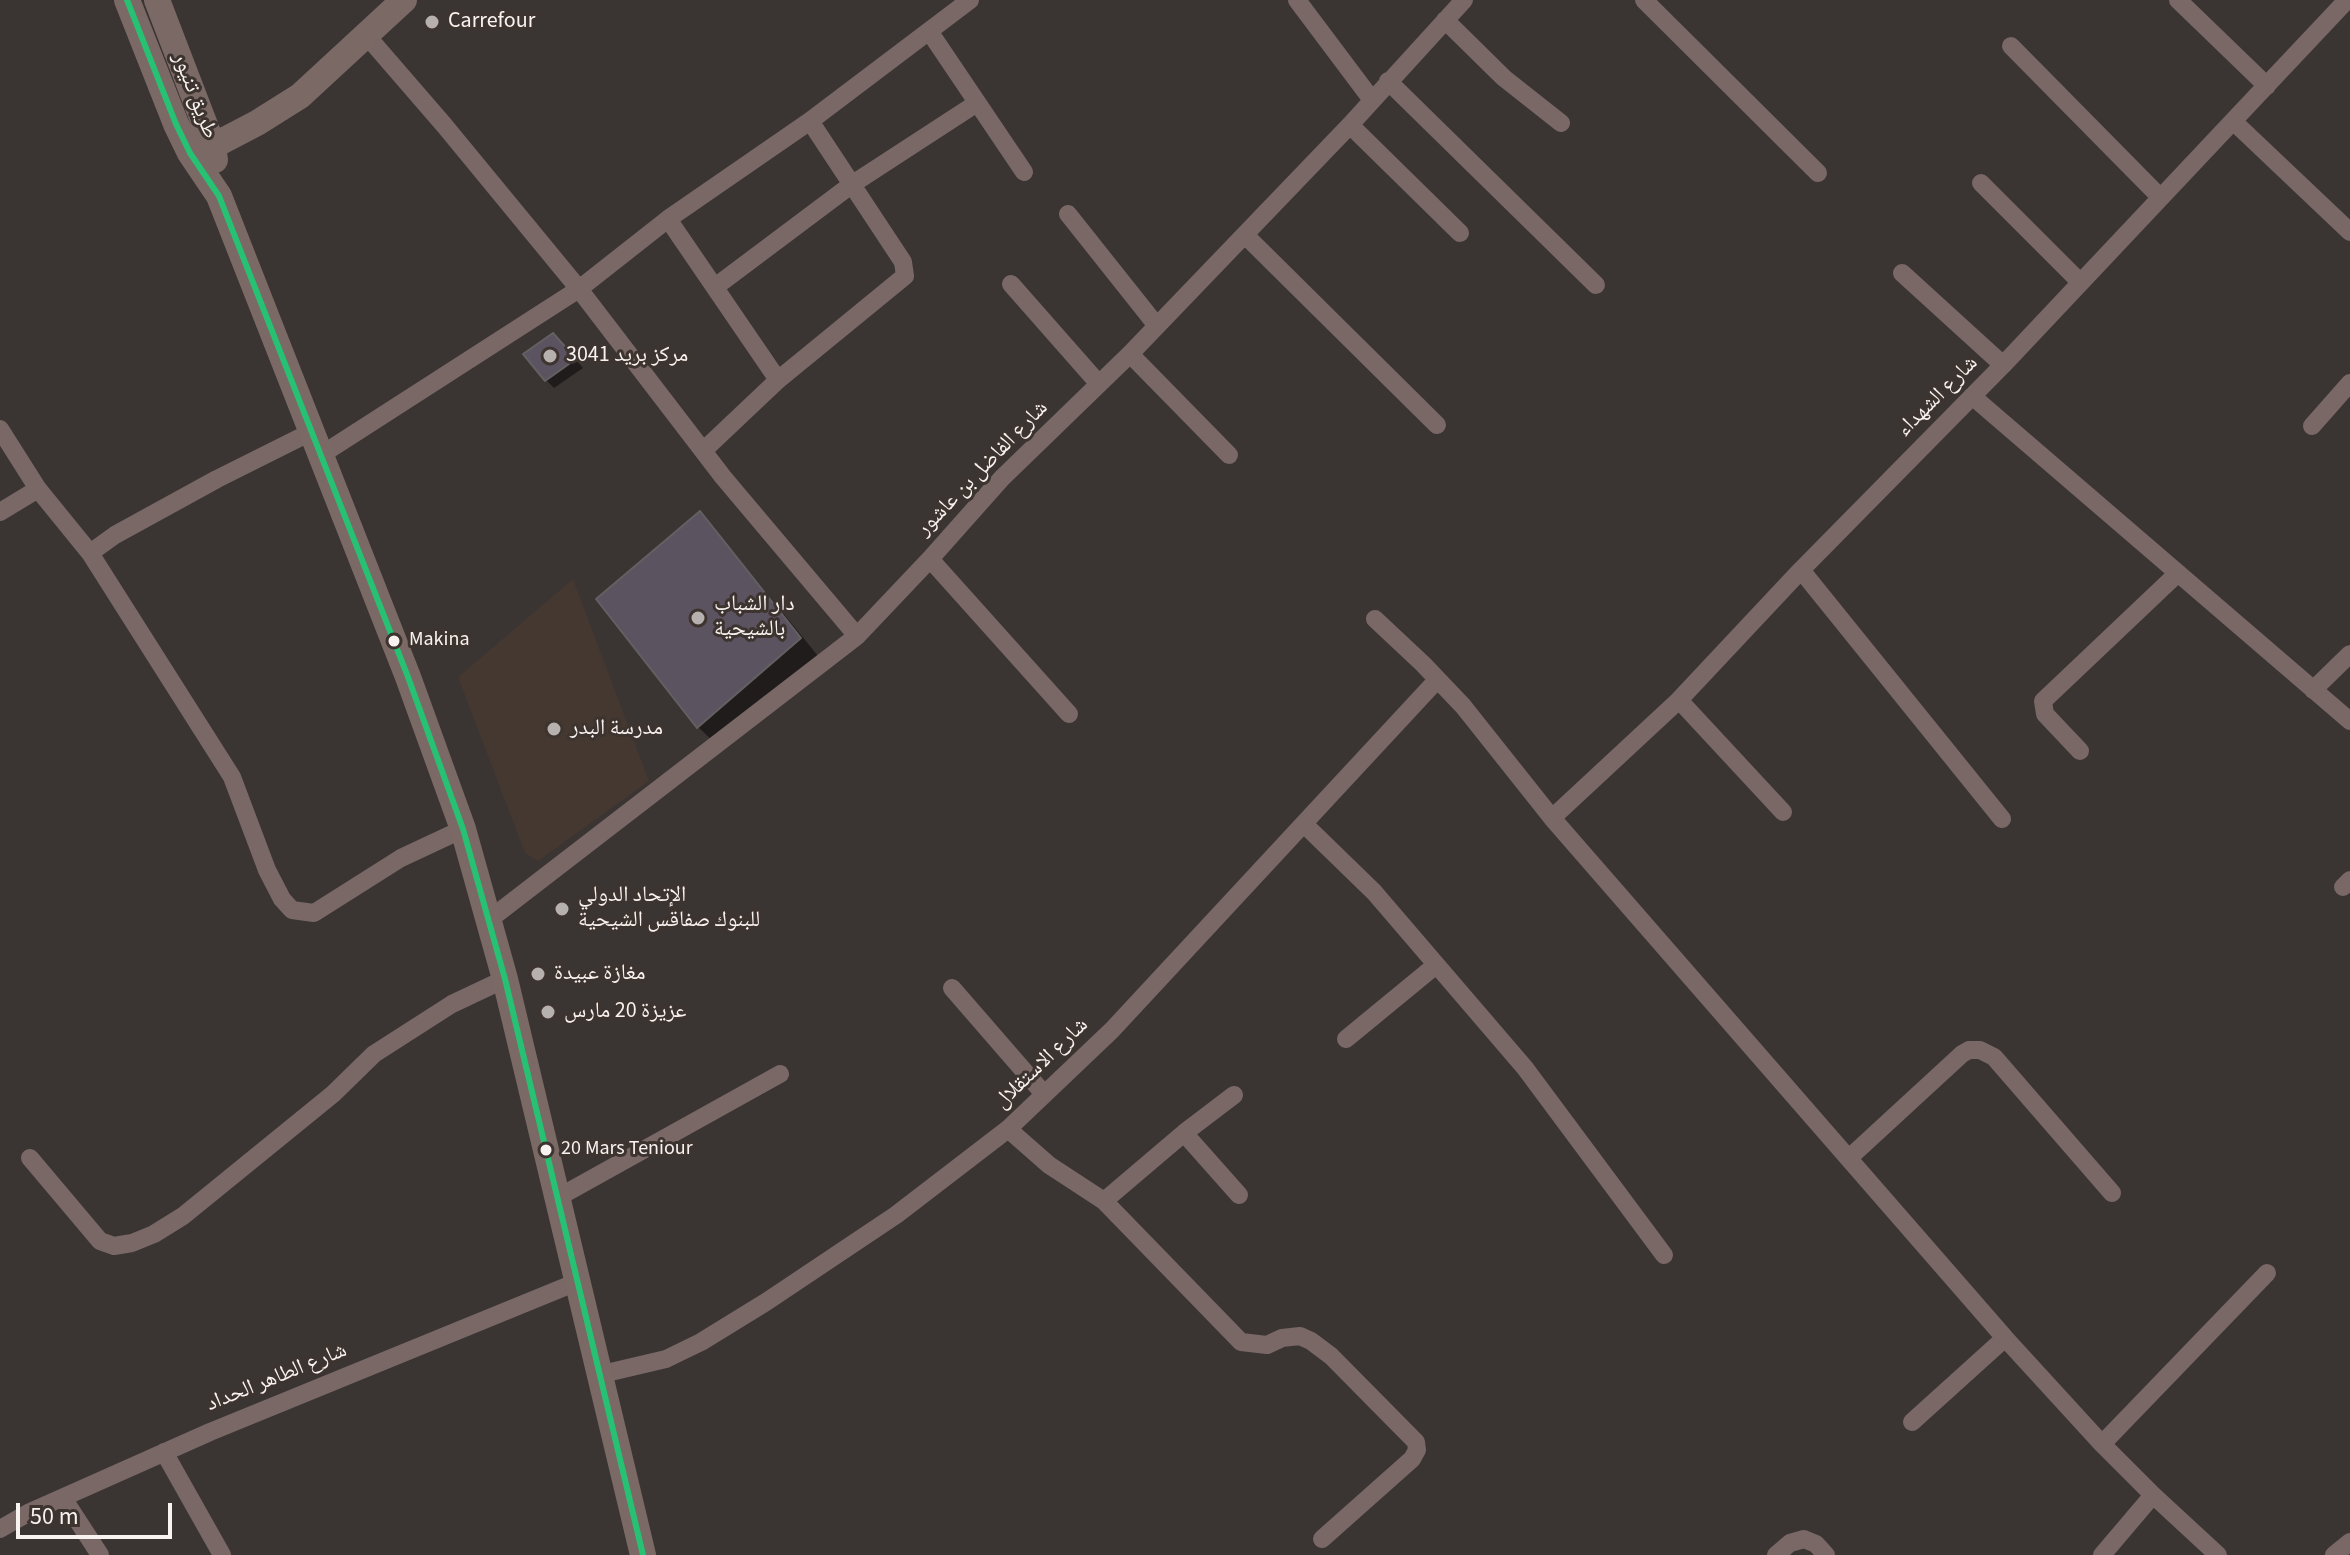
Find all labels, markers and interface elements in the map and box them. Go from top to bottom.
place label: Carrefour [448,9,535,35]
marker: Carrefour [423,13,441,31]
street label: طريق تنيور [166,49,222,143]
place label: مركز بريد 3041 [566,343,688,369]
marker: مركز بريد 3041 [541,347,559,365]
street label: شارع الشهداء [1892,351,1984,443]
street label: شارع الفاضل بن عاشور [912,396,1054,542]
place label: دار الشباب بالشيحية [714,592,795,644]
marker: دار الشباب بالشيحية [689,609,707,627]
place label: Makina [409,629,469,653]
marker: Makina [386,633,402,649]
place label: مدرسة البدر [570,716,663,742]
marker: مدرسة البدر [545,720,563,738]
place label: الإتحاد الدولي للبنوك صفاقس الشيحية [578,883,760,934]
marker: الإتحاد الدولي للبنوك صفاقس الشيحية [553,900,571,918]
place label: مغازة عبيدة [554,961,645,987]
marker: مغازة عبيدة [529,965,547,983]
place label: عزيزة 20 مارس [564,999,686,1025]
marker: عزيزة 20 مارس [539,1003,557,1021]
street label: شارع الاستقلال [990,1013,1094,1115]
place label: 20 Mars Teniour [561,1138,693,1162]
marker: 20 Mars Teniour [538,1142,554,1158]
street label: شارع الطاهر الحداد [203,1338,351,1418]
scale bar [20,1487,176,1537]
text: 50 m [30,1499,79,1534]

